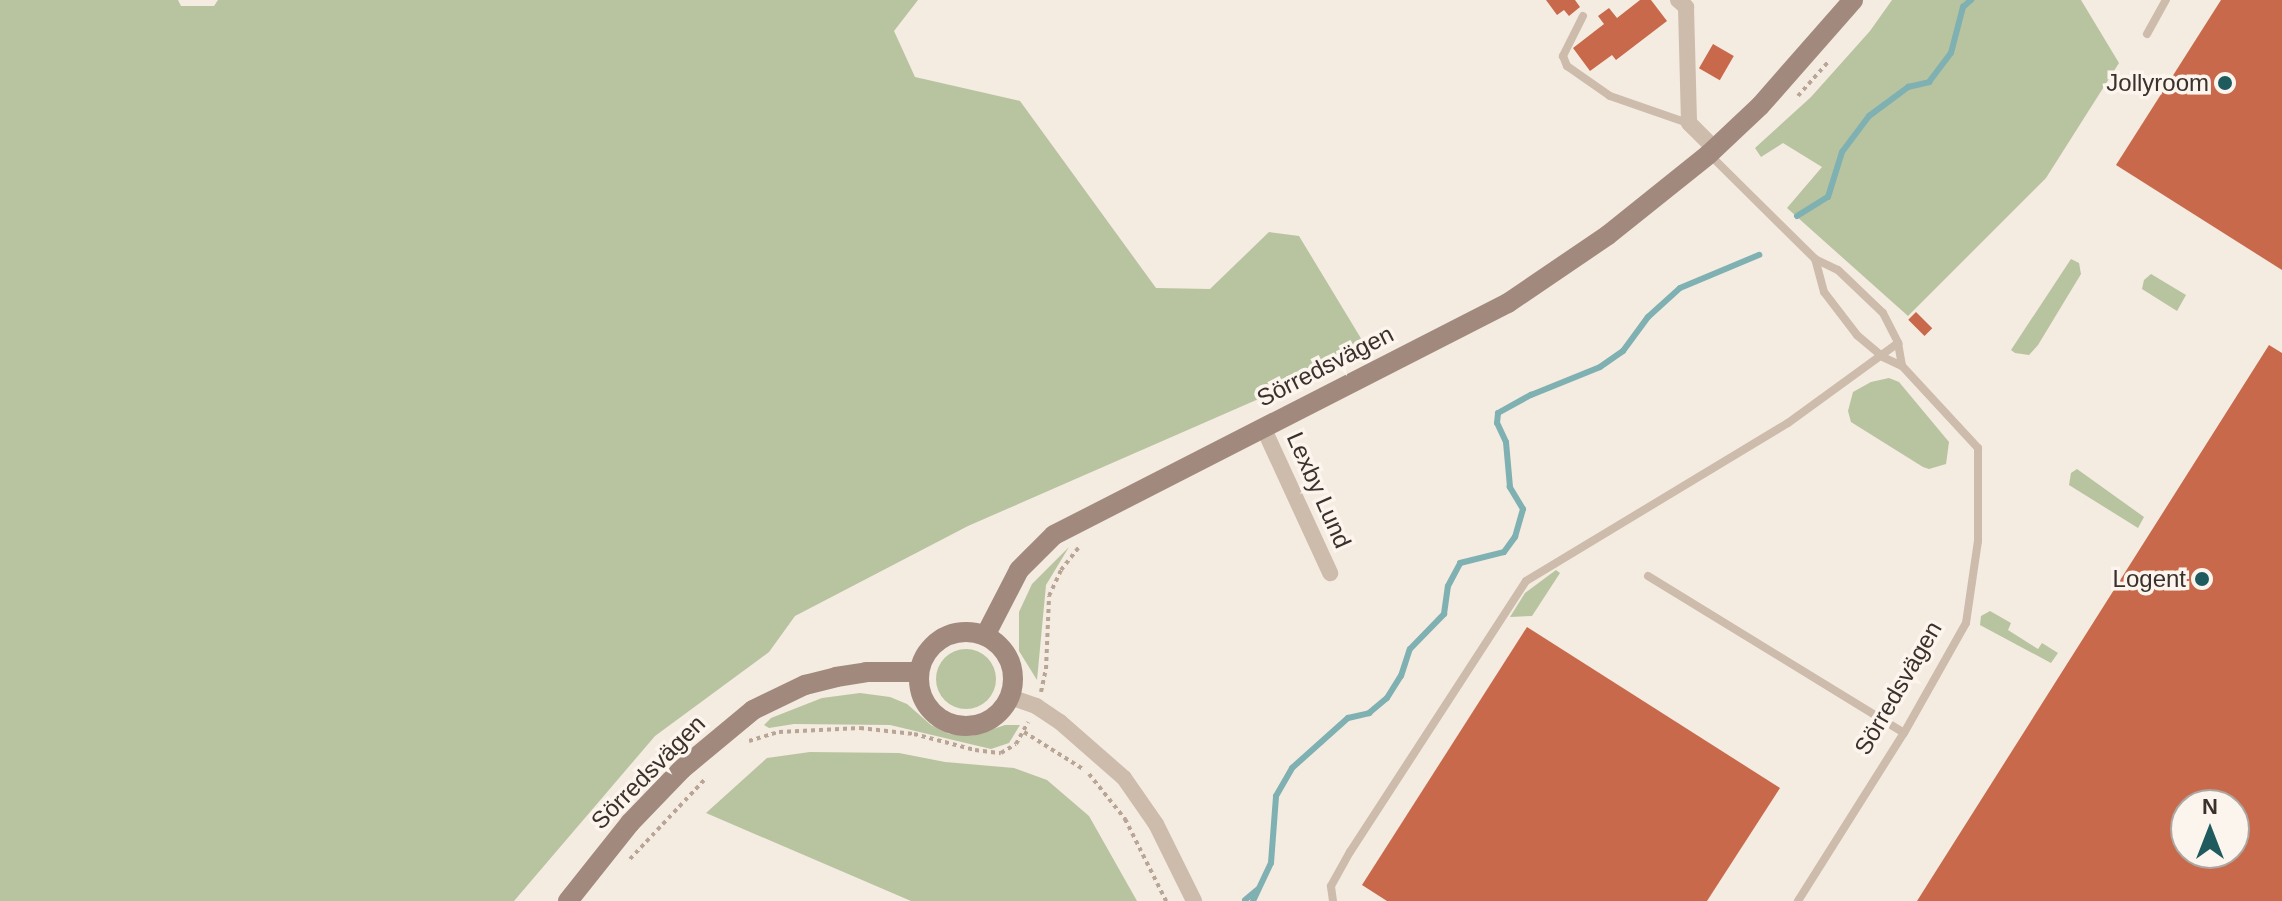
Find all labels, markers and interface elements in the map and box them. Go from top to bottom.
place label: Jollyroom [2106,69,2209,97]
marker: Jollyroom [2216,74,2234,92]
street label: Sörredsvägen [1252,319,1398,413]
street label: Lexby Lund [1281,427,1357,553]
place label: Logent [2113,565,2186,593]
marker: Logent [2193,570,2211,588]
street label: Sörredsvägen [1848,616,1948,760]
street label: Sörredsvägen [585,709,711,835]
north arrow [2170,789,2250,869]
text: N [2202,794,2218,819]

